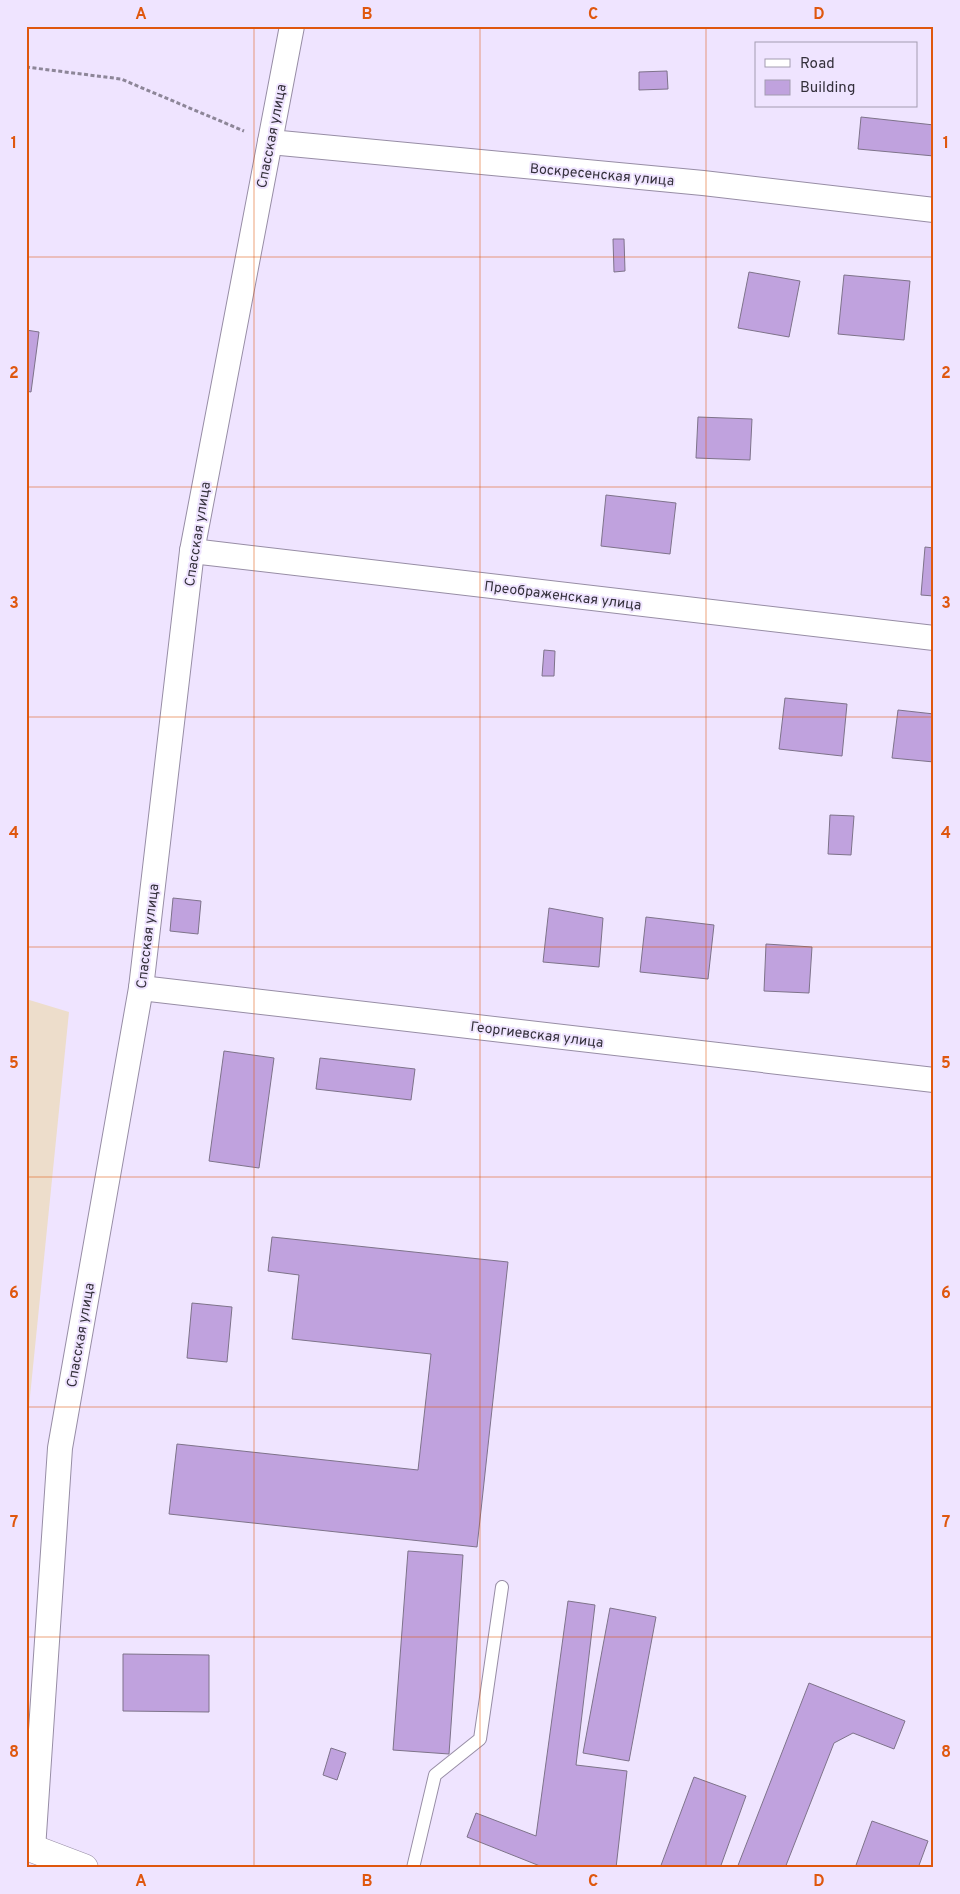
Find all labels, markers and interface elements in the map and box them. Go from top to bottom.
text: A [135,5,147,25]
text: B [361,5,373,25]
text: C [588,5,598,25]
text: D [813,5,825,25]
legend [755,42,918,108]
text: Road [800,55,835,74]
text: Building [800,79,855,98]
street label: Спасская улица [254,83,291,190]
text: 1 [11,134,17,154]
text: 1 [943,134,949,154]
street label: Воскресенская улица [529,161,675,190]
text: 2 [9,364,19,384]
text: 2 [941,364,951,384]
street label: Спасская улица [182,481,215,588]
street label: Преображенская улица [483,578,642,615]
text: 3 [9,594,19,614]
text: 3 [941,594,951,614]
text: 4 [9,824,19,844]
text: 4 [941,824,951,844]
street label: Спасская улица [134,883,163,990]
street label: Георгиевская улица [469,1019,604,1052]
text: 5 [9,1054,19,1074]
text: 5 [941,1054,951,1074]
street label: Спасская улица [64,1282,99,1389]
text: 6 [9,1284,19,1304]
text: 6 [941,1284,951,1304]
text: 7 [10,1513,18,1533]
text: 7 [942,1513,950,1533]
text: 8 [9,1743,19,1763]
text: 8 [941,1743,951,1763]
text: A [135,1872,147,1892]
text: B [361,1872,373,1892]
text: C [588,1872,598,1892]
text: D [813,1872,825,1892]

